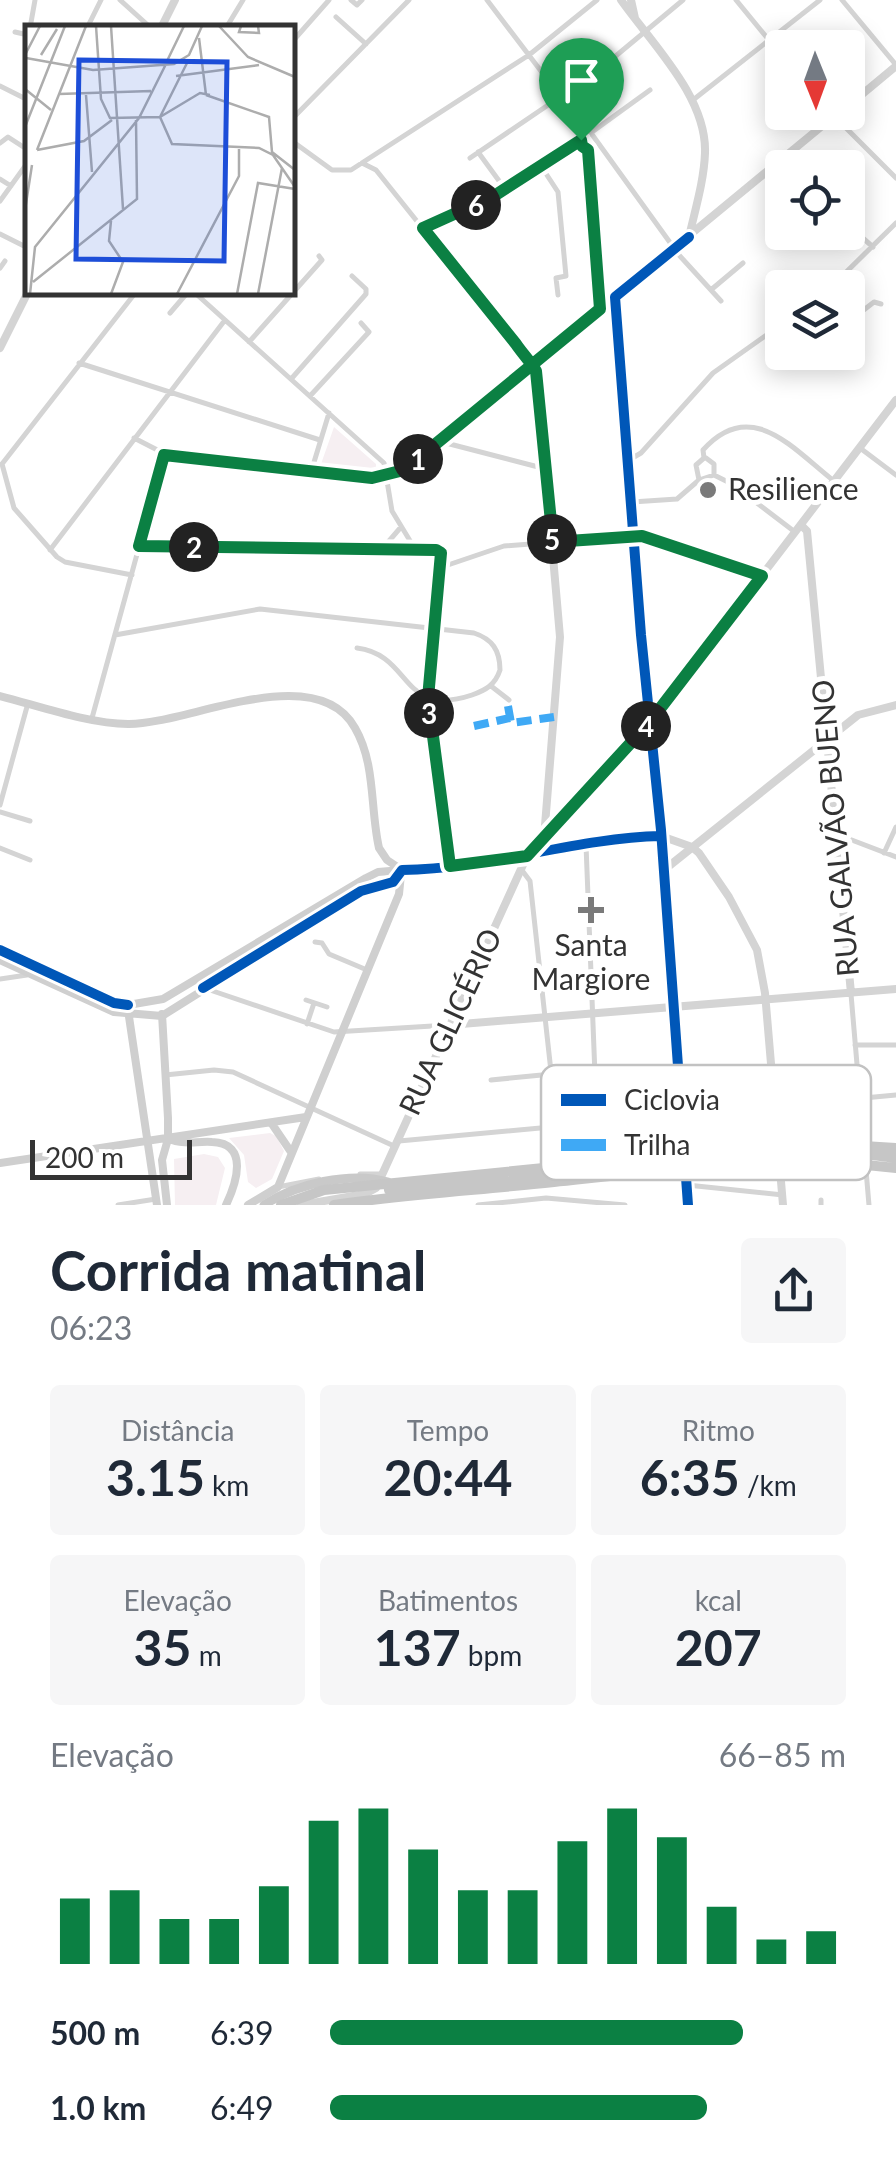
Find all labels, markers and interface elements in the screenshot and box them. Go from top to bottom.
inset map [25,25,295,295]
north arrow [765,30,865,130]
map controls [765,30,865,370]
pin [539,38,624,141]
icon: arrive [554,53,609,108]
button: locate [765,150,865,250]
pin: 6 [451,180,501,230]
text: 6 [468,188,484,222]
button: layers [765,270,865,370]
pin: 1 [393,434,443,484]
text: 1 [410,442,426,476]
place label: Resilience [728,470,859,506]
marker: Resilience [697,479,719,501]
pin: 5 [527,514,577,564]
pin: 2 [169,522,219,572]
text: 5 [544,522,560,556]
text: 2 [186,530,202,564]
street label: RUA GALVÃO BUENO [803,678,865,978]
pin: 3 [404,688,454,738]
text: 3 [421,696,437,730]
pin: 4 [621,701,671,751]
text: 4 [638,709,654,743]
marker: Santa Margiore [578,897,604,923]
street label: RUA GLICÉRIO [390,922,508,1120]
place label: Santa Margiore [532,926,650,996]
legend [541,1065,871,1180]
text: Ciclovia [624,1082,720,1116]
text: Trilha [624,1127,691,1161]
scale bar [30,1135,192,1180]
text: 200 m [45,1140,124,1174]
text: Corrida matinal [50,1237,426,1303]
button: share [741,1238,846,1343]
text: 06:23 [50,1308,132,1347]
text: Distância [121,1413,234,1447]
text: Tempo [407,1413,489,1447]
text: Ritmo [682,1413,755,1447]
text: 3.15 [106,1447,205,1507]
text: 20:44 [384,1447,512,1507]
text: 6:35 [640,1447,740,1507]
text: km [205,1468,249,1502]
text: /km [740,1468,797,1502]
text: Elevação [123,1583,232,1617]
text: Batimentos [378,1583,518,1617]
text: kcal [695,1583,742,1617]
text: 35 [134,1617,192,1677]
text: 137 [374,1617,461,1677]
text: 207 [675,1617,762,1677]
text: m [192,1638,222,1672]
text: bpm [461,1638,522,1672]
text: Elevação [50,1735,174,1774]
text: 66–85 m [719,1735,846,1774]
text: 500 m [50,2013,140,2052]
text: 6:39 [210,2013,274,2052]
text: 1.0 km [50,2088,146,2127]
text: 6:49 [210,2088,274,2127]

